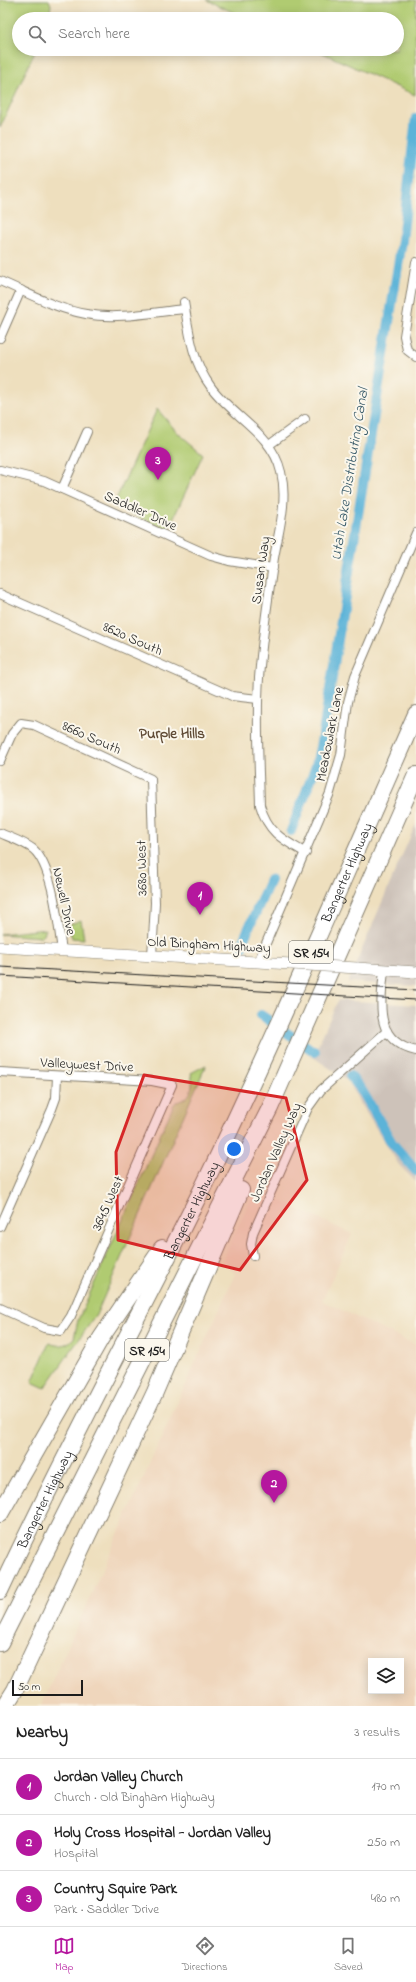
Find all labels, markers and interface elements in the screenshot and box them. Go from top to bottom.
search box [12,12,404,56]
icon: search [26,23,48,45]
text: Search here [58,23,130,45]
water label: Utah Lake Distributing Canal [325,384,376,562]
pin: 3 [145,447,171,480]
street label: Saddler Drive [100,486,181,537]
street label: Susan Way [246,535,278,606]
street label: 8620 South [99,617,166,662]
street label: Meadowlark Lane [311,684,350,783]
street label: 8660 South [58,716,124,761]
district label: Purple Hills [139,723,205,745]
street label: Bangerter Highway [316,820,380,927]
street label: 3680 West [132,840,153,896]
street label: Newell Drive [46,866,81,938]
pin: 1 [187,882,213,915]
street label: Old Bingham Highway [147,932,271,960]
road number: SR 154 [289,941,333,963]
street label: Valleywest Drive [39,1053,135,1079]
street label: Jordan Valley Way [245,1099,309,1206]
your location [224,1139,244,1159]
street label: Bangerter Highway [159,1158,227,1265]
street label: 3645 West [87,1172,130,1234]
road number: SR 154 [125,1339,169,1361]
street label: Bangerter Highway [12,1447,80,1553]
pin: 2 [261,1470,287,1503]
map controls [368,1658,404,1694]
button: layers [368,1658,404,1694]
scale bar [12,1678,83,1697]
text: 50 m [18,1679,40,1695]
text: Nearby [16,1720,68,1745]
text: 3 results [354,1723,400,1742]
text: Jordan Valley Church [54,1766,183,1788]
text: 1 [27,1777,31,1796]
text: 170 m [372,1777,400,1796]
text: Church · Old Bingham Highway [54,1788,215,1807]
text: Holy Cross Hospital - Jordan Valley [54,1822,271,1844]
text: 2 [26,1833,32,1852]
text: 250 m [367,1833,400,1852]
text: Hospital [54,1844,98,1863]
text: Country Squire Park [54,1878,177,1900]
text: 3 [26,1889,32,1908]
text: 480 m [371,1889,400,1908]
text: Park · Saddler Drive [54,1900,159,1919]
tab: Map [53,1935,75,1975]
tab: Directions [182,1935,228,1975]
tab: Saved [334,1935,363,1975]

